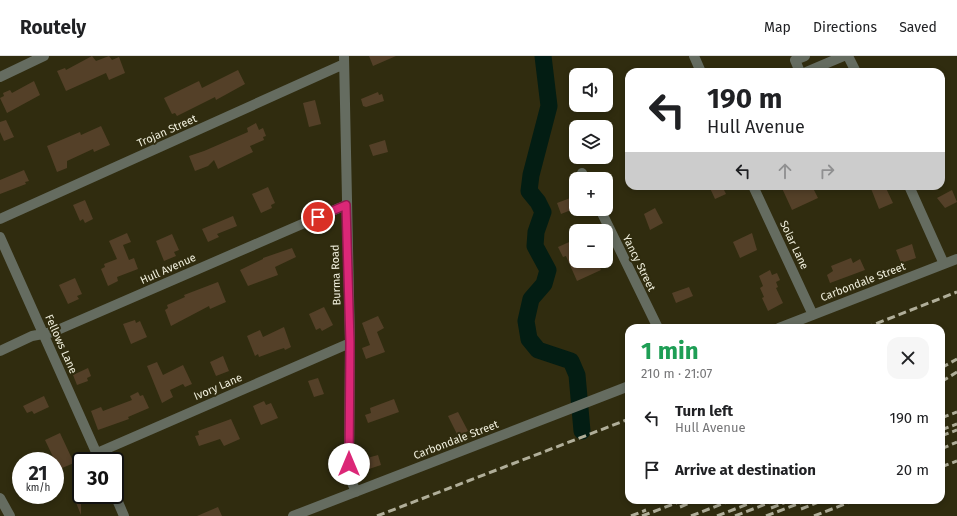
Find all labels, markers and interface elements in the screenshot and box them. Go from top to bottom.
text: Routely [20,16,86,39]
text: Map [764,19,791,36]
text: Directions [813,19,877,36]
text: Saved [899,19,937,36]
map controls [569,68,613,268]
button: sound [569,68,613,112]
text: 190 m [707,82,782,115]
icon: left [641,84,693,136]
street label: Trojan Street [135,112,199,150]
text: Hull Avenue [707,116,805,138]
button: layers [569,120,613,164]
icon: left [732,160,754,182]
icon: ahead [774,160,796,182]
icon: right [816,160,838,182]
button: + [569,172,613,216]
pin [301,200,335,234]
icon: arrive [307,206,329,228]
street label: Solar Lane [777,218,811,272]
button: − [569,224,613,268]
street label: Yancy Street [620,233,658,293]
street label: Burma Road [328,244,344,306]
street label: Hull Avenue [138,251,198,287]
street label: Carbondale Street [819,260,907,304]
street label: Fellows Lane [42,312,80,376]
text: 1 min [641,337,699,365]
button: close [887,337,929,379]
text: 210 m · 21:07 [641,366,712,381]
street label: Ivory Lane [192,371,244,403]
text: Turn left [675,402,733,420]
icon: left [641,407,663,429]
text: 190 m [889,409,929,427]
street label: Carbondale Street [412,418,500,462]
text: Hull Avenue [675,420,746,435]
position arrow [328,443,370,485]
speed limit sign: 30 [72,452,124,504]
icon: arrive [641,459,663,481]
text: 21 [28,461,48,485]
text: Arrive at destination [675,461,816,479]
text: 20 m [896,461,929,479]
text: km/h [26,482,50,494]

